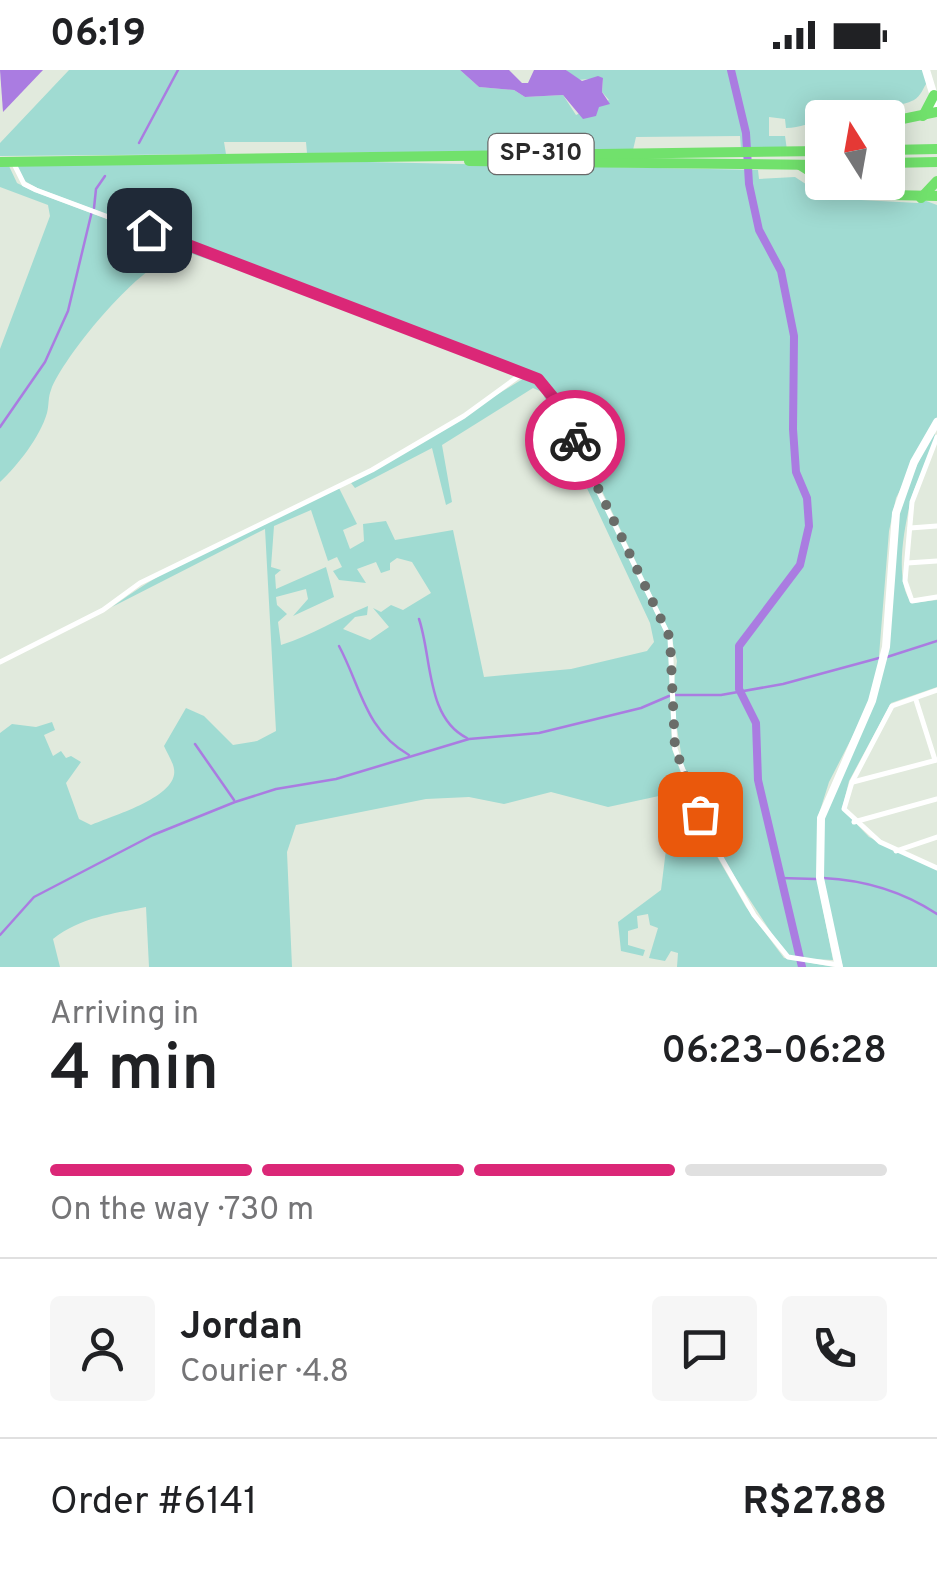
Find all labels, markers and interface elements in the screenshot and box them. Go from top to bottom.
text: 06:19 [50,11,146,60]
north arrow [805,100,905,200]
map controls [805,100,905,200]
road number: SP-310 [488,134,594,174]
pin [107,188,192,273]
icon: home [122,203,177,258]
courier [525,390,625,490]
icon: bike [548,413,603,468]
pin [658,772,743,857]
icon: bag [673,787,728,842]
text: Arriving in [50,995,199,1035]
text: 06:23–06:28 [661,1028,887,1077]
text: 4 min [50,1031,219,1113]
text: On the way · 730 m [50,1191,314,1231]
button: person [50,1296,155,1401]
button: chat [652,1296,757,1401]
button: phone [782,1296,887,1401]
text: Jordan [180,1304,303,1353]
text: Courier · 4.8 [180,1353,349,1393]
text: Order #6141 [50,1479,257,1528]
text: R$27.88 [742,1479,887,1528]

